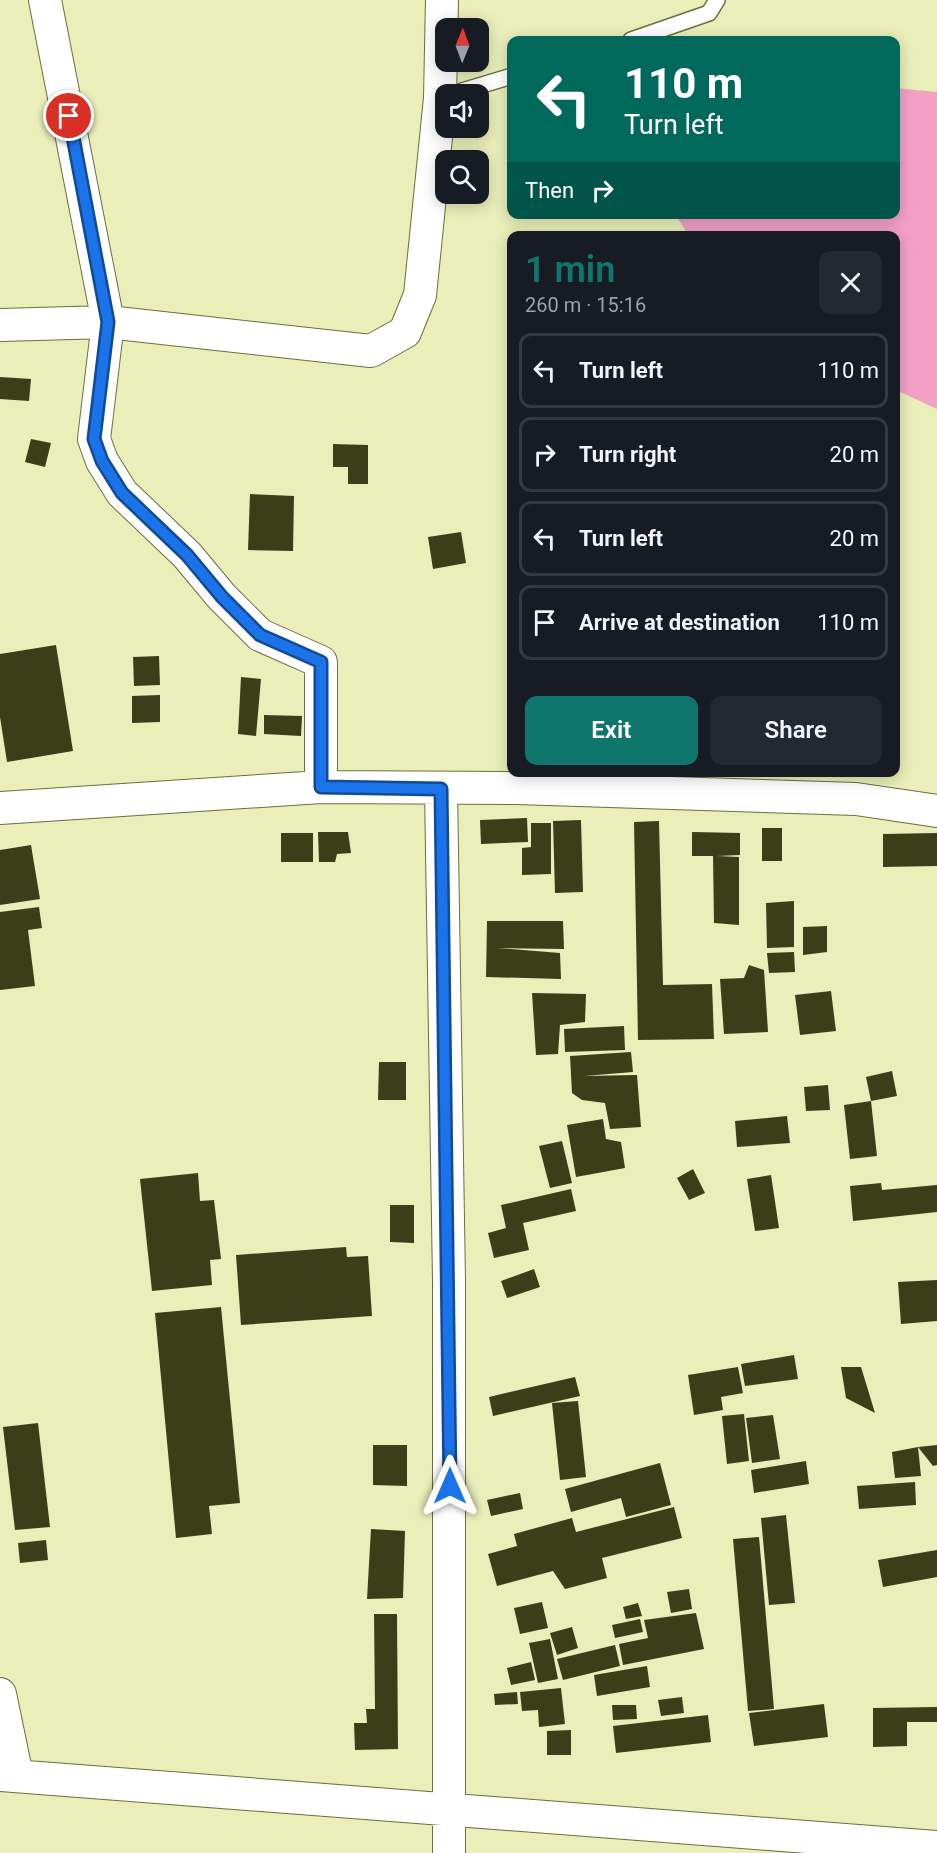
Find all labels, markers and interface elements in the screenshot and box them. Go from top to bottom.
north arrow [435,18,489,72]
map controls [435,18,489,204]
text: 110 m [624,59,743,108]
icon: left [525,60,603,138]
button: sound [435,84,489,138]
pin [43,90,94,141]
icon: arrive [52,99,85,132]
text: Turn left [624,109,724,141]
button: search [435,150,489,204]
icon: right [586,174,619,207]
text: Then [525,178,574,203]
text: 1 min [525,249,615,291]
button: close [819,251,882,314]
text: 260 m · 15:16 [525,293,646,317]
icon: left [528,354,561,387]
text: Turn left [579,358,663,383]
text: 110 m [817,358,879,383]
icon: right [528,438,561,471]
text: Turn right [579,442,676,467]
text: 20 m [830,442,879,467]
icon: left [528,522,561,555]
text: Turn left [579,526,663,551]
text: 20 m [830,526,879,551]
icon: arrive [528,606,561,639]
text: Arrive at destination [579,610,780,635]
text: 110 m [817,610,879,635]
button: Exit [525,696,698,765]
button: Share [710,696,882,765]
position arrow [418,1454,482,1518]

